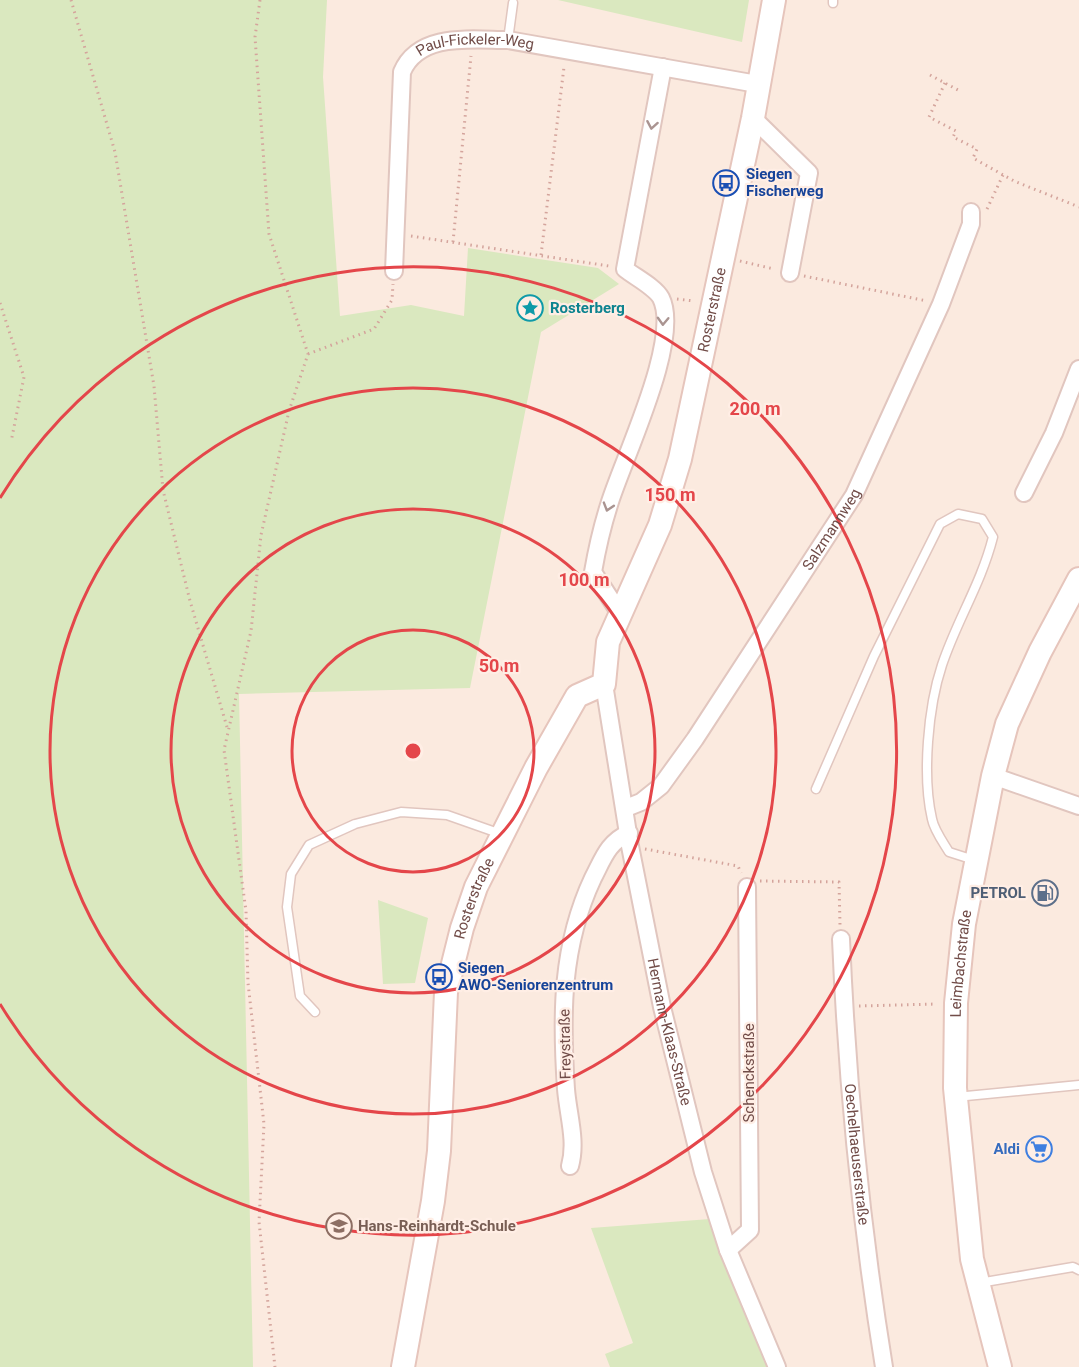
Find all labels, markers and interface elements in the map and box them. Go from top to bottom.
street label: Paul-Fickeler-Weg [413,30,535,60]
one-way arrow [646,119,659,129]
place label: Siegen Fischerweg [746,165,824,200]
bus stop icon: Siegen Fischerweg [711,168,741,198]
street label: Rosterstraße [694,266,730,354]
place icon: Rosterberg [515,293,545,323]
place label: Rosterberg [550,299,625,317]
one-way arrow [657,317,670,326]
text: 200 m [729,398,781,419]
text: 150 m [644,484,696,505]
street label: Salzmannweg [798,486,865,574]
one-way arrow [603,501,616,512]
text: 100 m [558,569,610,590]
text: 50 m [479,655,519,676]
centre of rings [403,741,423,761]
street label: Rosterstraße [451,855,498,941]
fuel station icon: PETROL [1030,878,1060,908]
place label: PETROL [970,884,1026,902]
street label: Leimbachstraße [947,908,976,1018]
street label: Hermann-Klaas-Straße [643,957,695,1107]
place label: Siegen AWO-Seniorenzentrum [458,959,613,994]
bus stop icon: Siegen AWO-Seniorenzentrum [424,962,454,992]
street label: Freystraße [555,1009,575,1079]
street label: Schenckstraße [740,1023,758,1123]
street label: Oechelhaeuserstraße [841,1083,873,1226]
supermarket icon: Aldi [1024,1134,1054,1164]
place label: Aldi [994,1140,1020,1158]
school or university icon: Hans-Reinhardt-Schule [324,1211,354,1241]
place label: Hans-Reinhardt-Schule [358,1217,516,1235]

